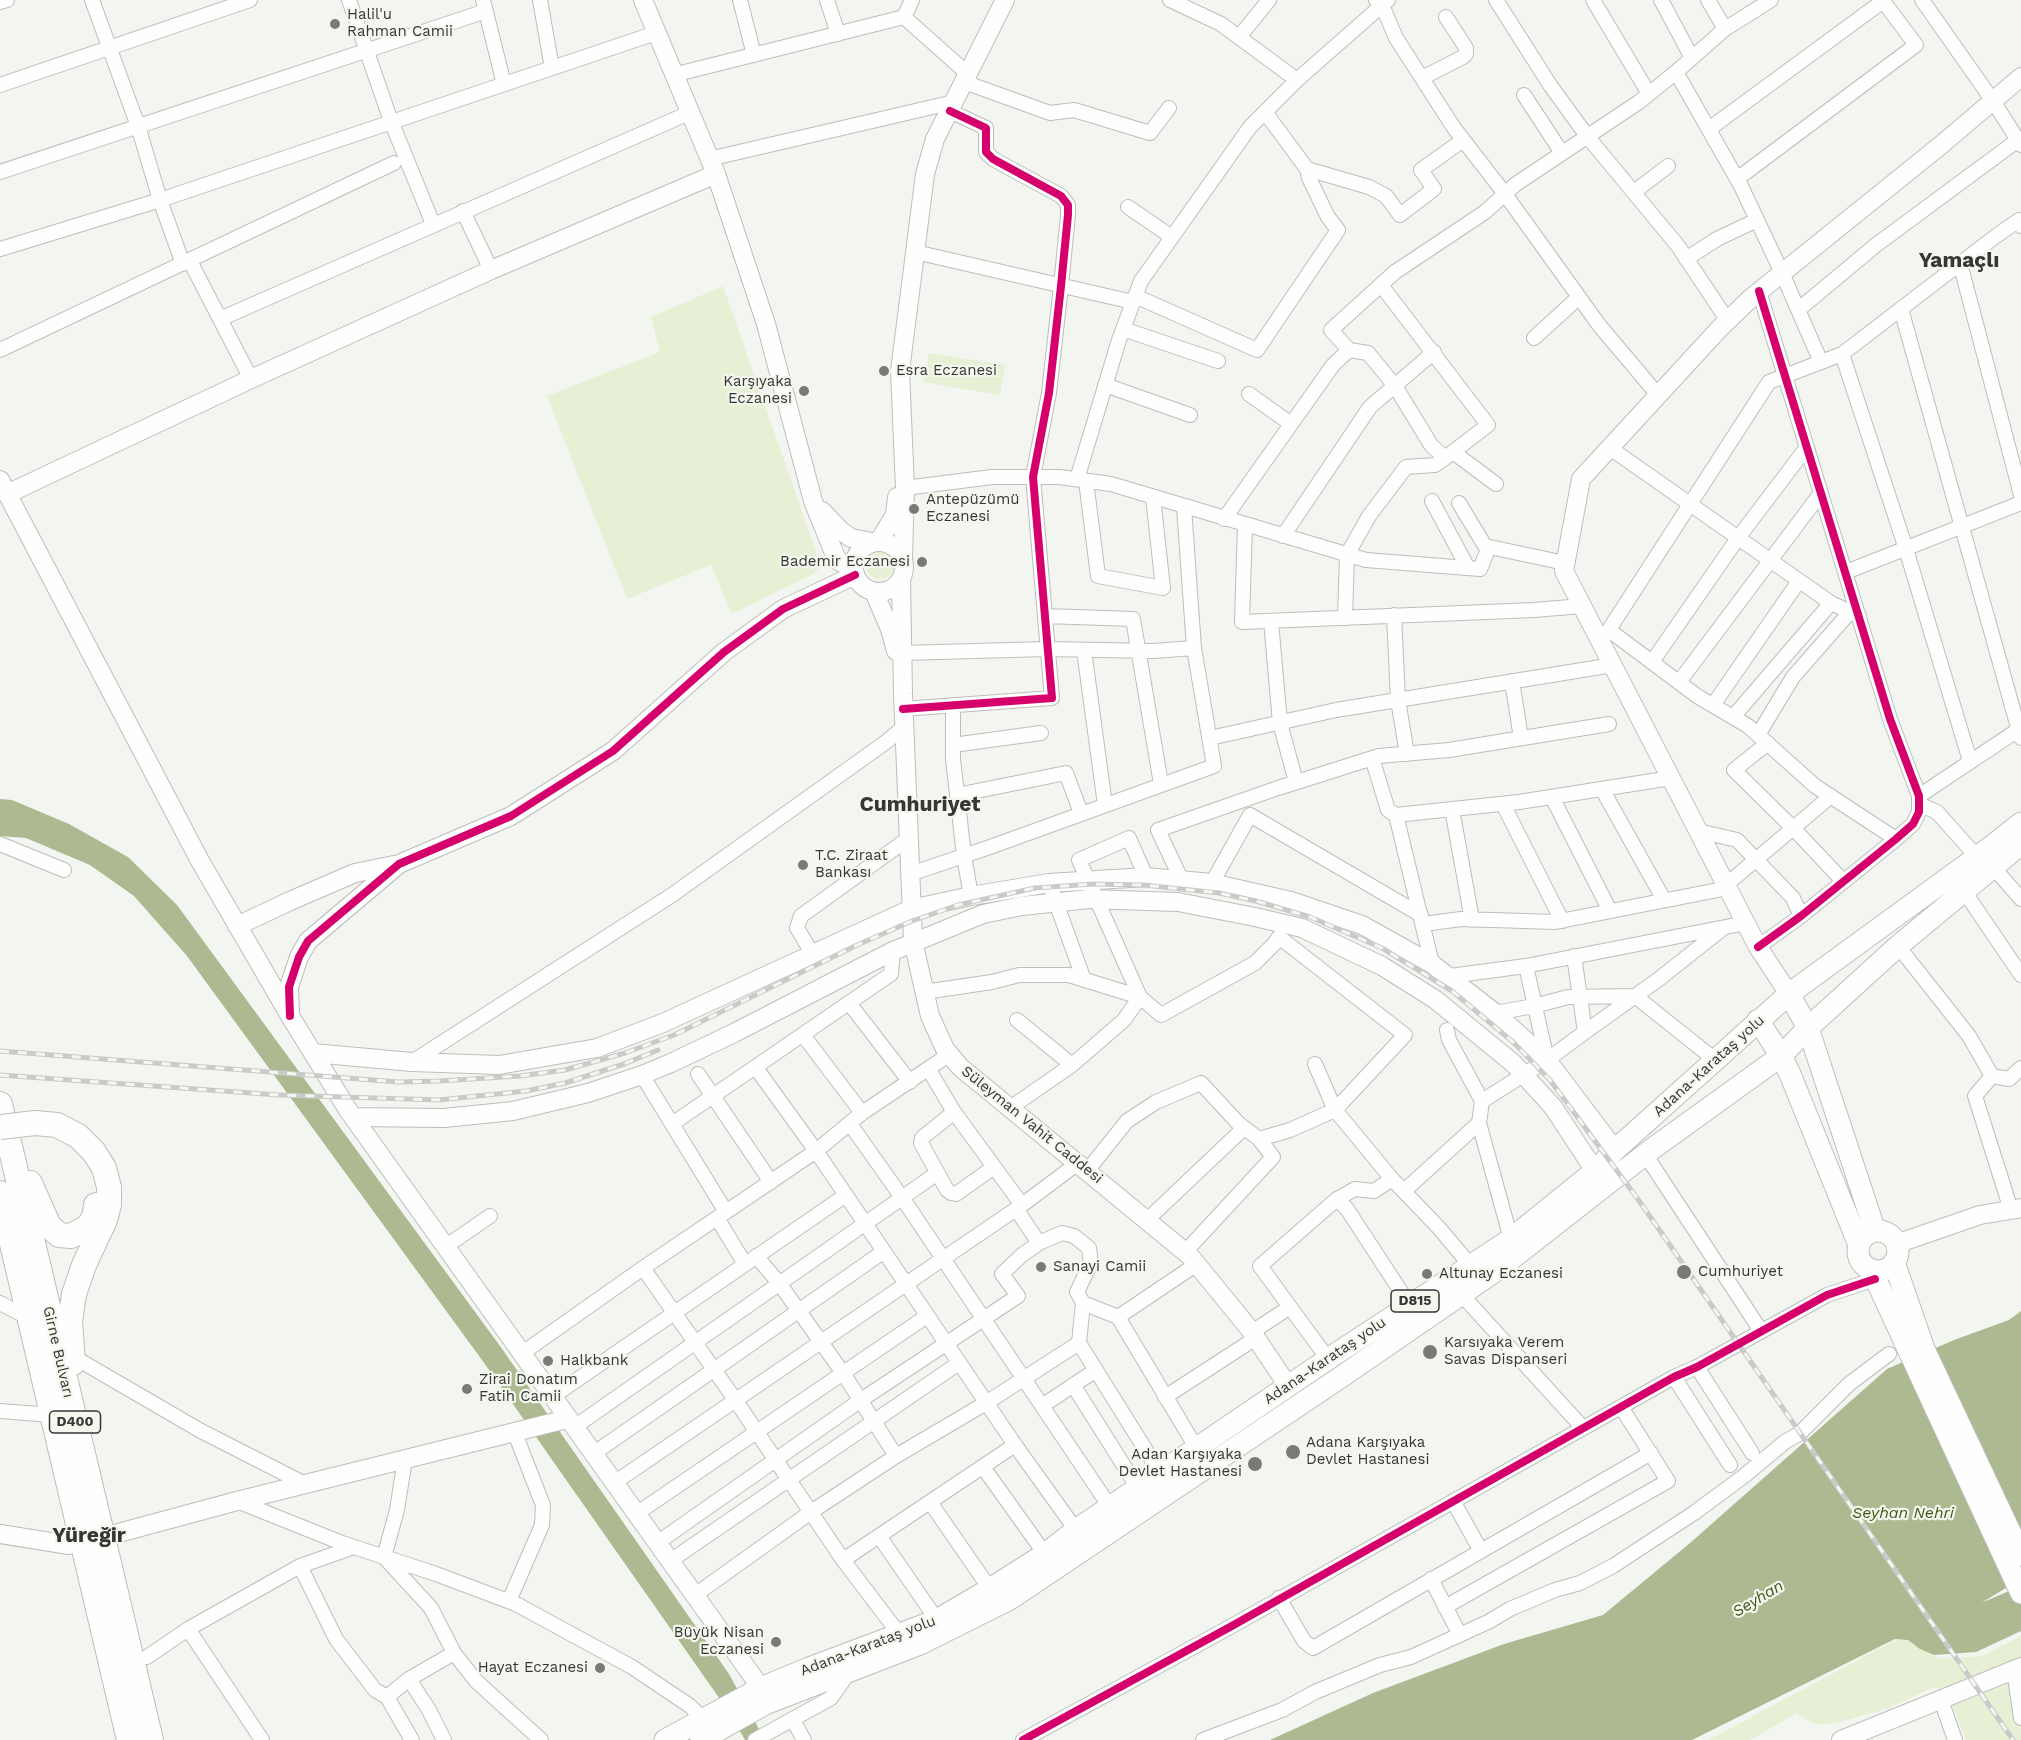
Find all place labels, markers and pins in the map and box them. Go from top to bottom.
place label: Halil'u Rahman Camii [347,6,453,41]
marker: Halil'u Rahman Camii [328,17,342,31]
place label: Esra Eczanesi [896,362,997,380]
marker: Esra Eczanesi [877,364,891,378]
place label: Karşıyaka Eczanesi [723,373,792,408]
marker: Karşıyaka Eczanesi [797,384,811,398]
place label: Antepüzümü Eczanesi [926,491,1019,526]
marker: Antepüzümü Eczanesi [907,502,921,516]
place label: Bademir Eczanesi [780,553,910,571]
marker: Bademir Eczanesi [915,555,929,569]
place label: T.C. Ziraat Bankası [815,847,888,882]
marker: T.C. Ziraat Bankası [796,858,810,872]
place label: Sanayi Camii [1053,1258,1146,1276]
marker: Sanayi Camii [1034,1260,1048,1274]
marker: Cumhuriyet [1675,1263,1693,1281]
place label: Cumhuriyet [1698,1263,1783,1281]
place label: Altunay Eczanesi [1439,1265,1563,1283]
marker: Altunay Eczanesi [1420,1267,1434,1281]
place label: Karsıyaka Verem Savas Dispanseri [1444,1334,1567,1369]
marker: Karsıyaka Verem Savas Dispanseri [1421,1343,1439,1361]
place label: Halkbank [560,1352,628,1370]
marker: Halkbank [541,1354,555,1368]
place label: Zirai Donatım Fatih Camii [479,1371,578,1406]
marker: Zirai Donatım Fatih Camii [460,1382,474,1396]
place label: Adana Karşıyaka Devlet Hastanesi [1306,1434,1429,1469]
marker: Adana Karşıyaka Devlet Hastanesi [1284,1443,1302,1461]
place label: Adan Karşıyaka Devlet Hastanesi [1119,1446,1242,1481]
marker: Adan Karşıyaka Devlet Hastanesi [1246,1455,1264,1473]
place label: Büyük Nisan Eczanesi [674,1624,764,1659]
marker: Büyük Nisan Eczanesi [769,1635,783,1649]
place label: Hayat Eczanesi [478,1659,588,1677]
marker: Hayat Eczanesi [593,1661,607,1675]

